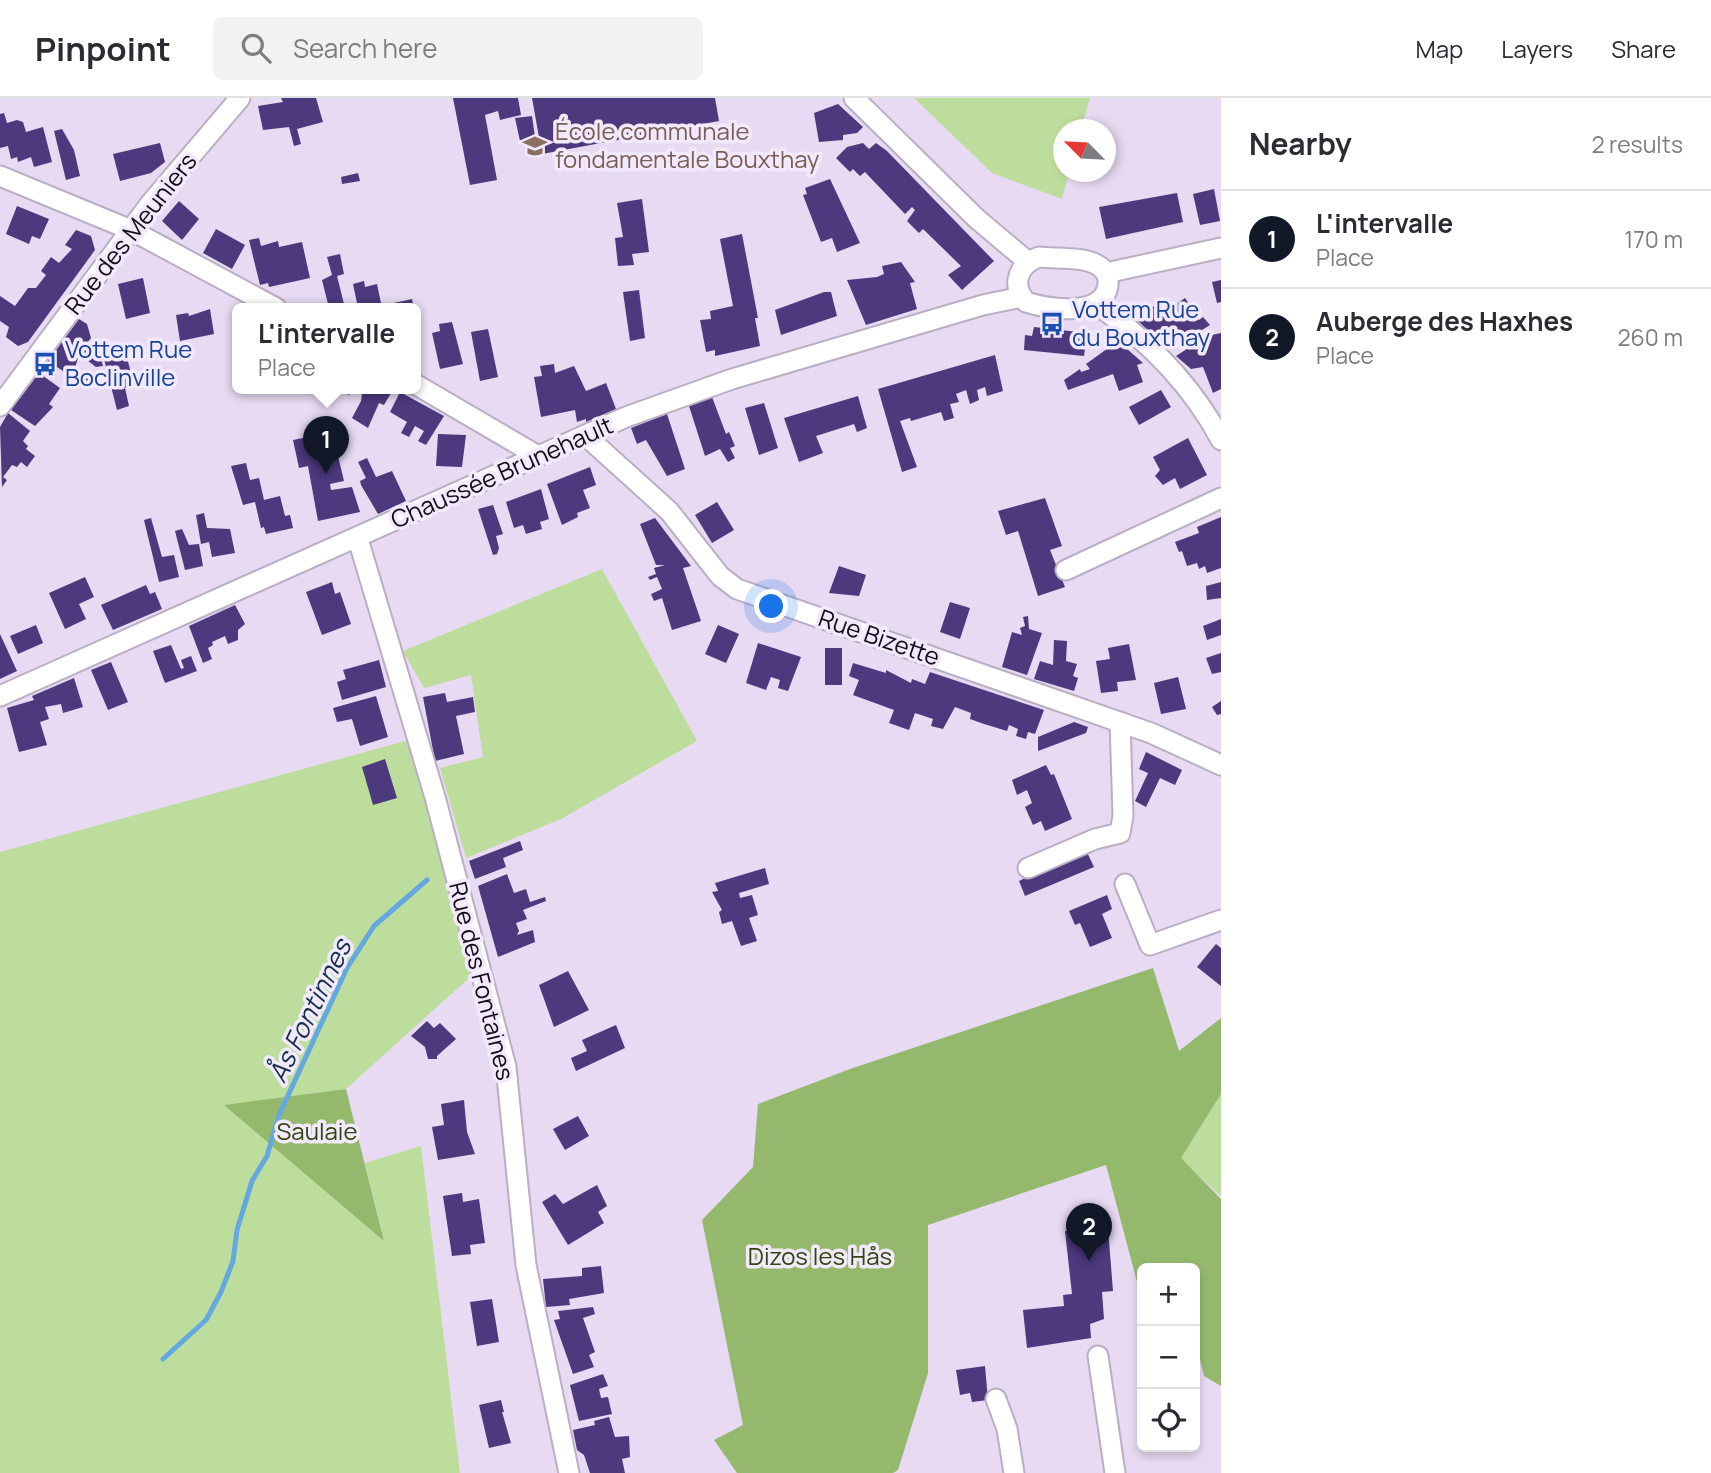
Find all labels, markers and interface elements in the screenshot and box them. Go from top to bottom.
search box [213,17,703,80]
text: Pinpoint [35,26,171,71]
icon: search [237,29,275,67]
text: Search here [293,30,437,66]
text: Map [1416,32,1463,65]
text: Layers [1501,32,1573,65]
text: Share [1611,32,1676,65]
place label: École communale fondamentale Bouxthay [555,114,820,175]
north arrow [1053,119,1116,182]
text: Nearby [1249,123,1352,164]
text: 2 results [1591,128,1683,160]
school or university icon: École communale fondamentale Bouxthay [521,132,549,160]
street label: Rue des Meuniers [56,145,203,321]
text: L'intervalle [1316,205,1453,241]
text: 1 [1267,223,1277,255]
text: 170 m [1624,223,1683,255]
text: Place [1316,241,1374,273]
place label: Vottem Rue du Bouxthay [1072,292,1211,353]
popup [232,303,421,394]
text: Auberge des Haxhes [1316,303,1573,339]
bus stop icon: Vottem Rue du Bouxthay [1038,310,1066,338]
text: L'intervalle [258,315,395,351]
text: 2 [1265,321,1279,353]
text: 260 m [1617,321,1683,353]
place label: Vottem Rue Boclinville [65,332,192,393]
text: Place [1316,339,1374,371]
bus stop icon: Vottem Rue Boclinville [31,350,59,378]
text: Place [258,351,316,383]
street label: Chaussée Brunehault [385,408,618,536]
pin: 1 [303,416,349,474]
your location [754,589,788,623]
street label: Rue Bizette [814,600,944,673]
street label: Rue des Fontaines [442,878,523,1083]
water label: Ås Fontinnes [259,931,360,1088]
park label: Saulaie [277,1114,357,1147]
pin: 2 [1066,1203,1112,1261]
park label: Dizos les Hås [748,1239,892,1272]
map controls [1137,1263,1200,1452]
button: + [1137,1263,1200,1326]
button: − [1137,1326,1200,1389]
button: locate [1137,1389,1200,1452]

